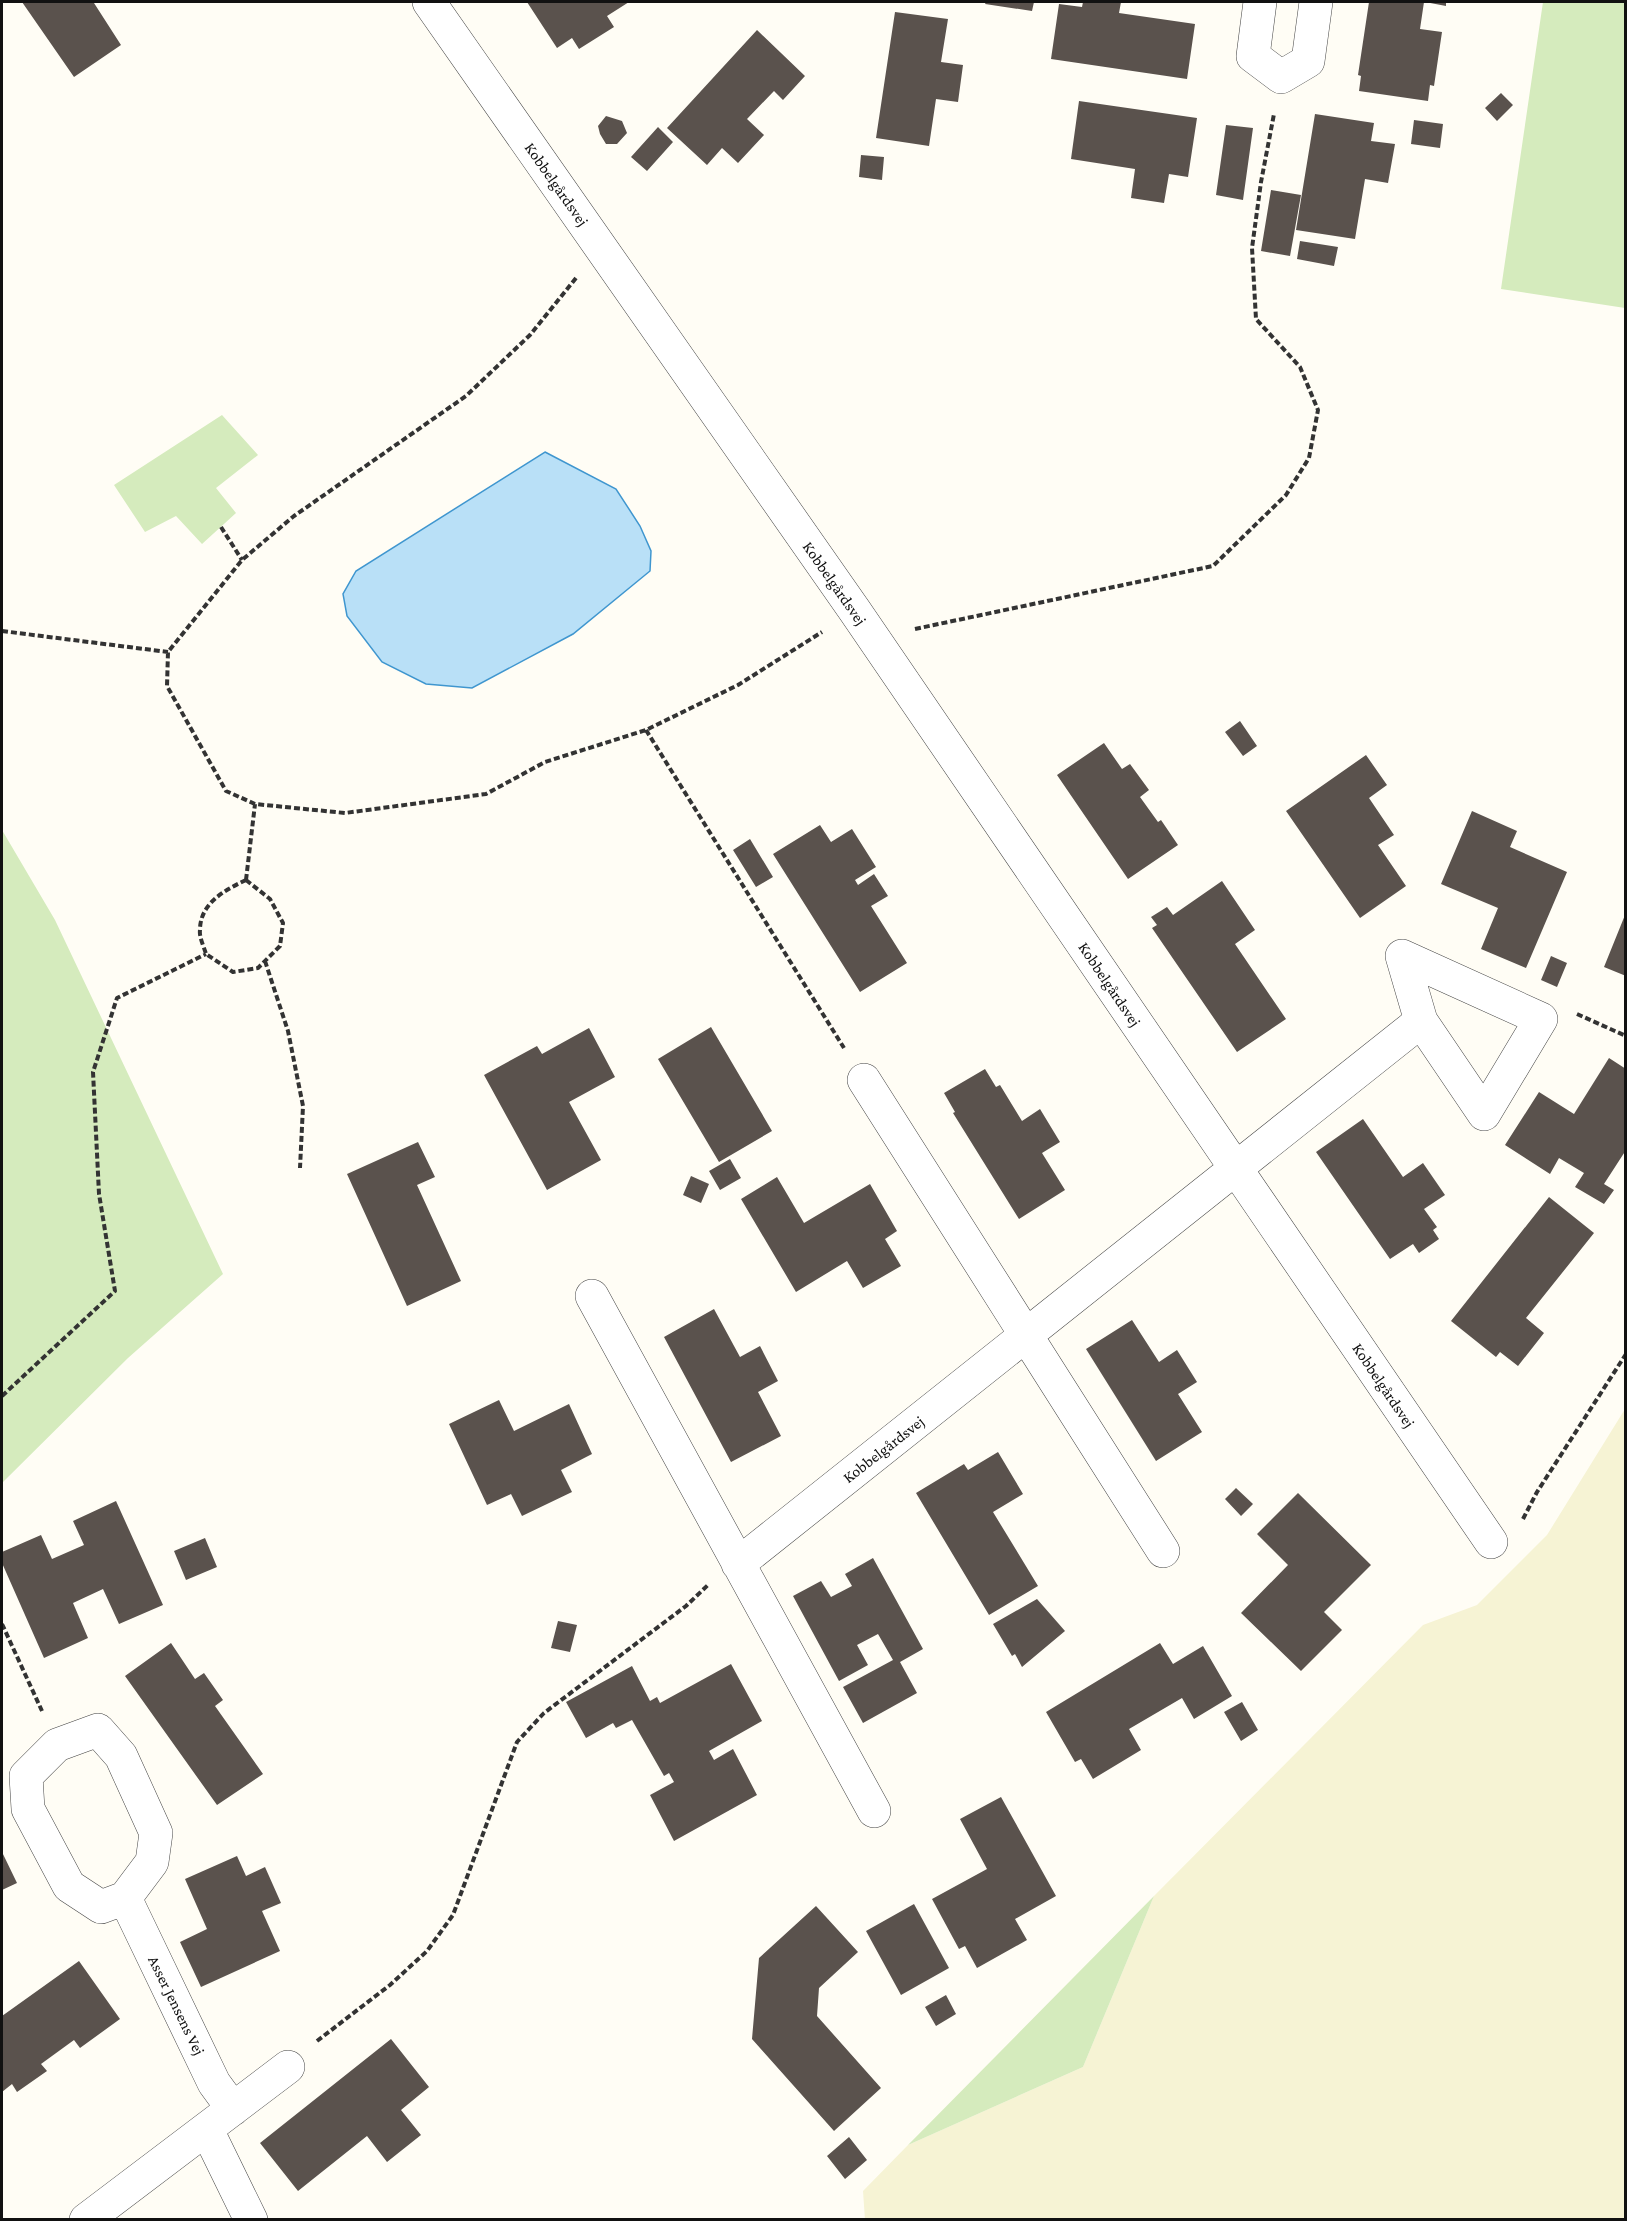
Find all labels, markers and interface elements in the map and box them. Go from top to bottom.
street label: Kobbelgårdsvej [521,139,592,230]
street label: Kobbelgårdsvej [799,538,870,629]
street label: Kobbelgårdsvej [1074,939,1144,1030]
street label: Kobbelgårdsvej [1348,1340,1418,1431]
street label: Kobbelgårdsvej [840,1413,928,1487]
street label: Asser Jensens Vej [144,1953,208,2058]

